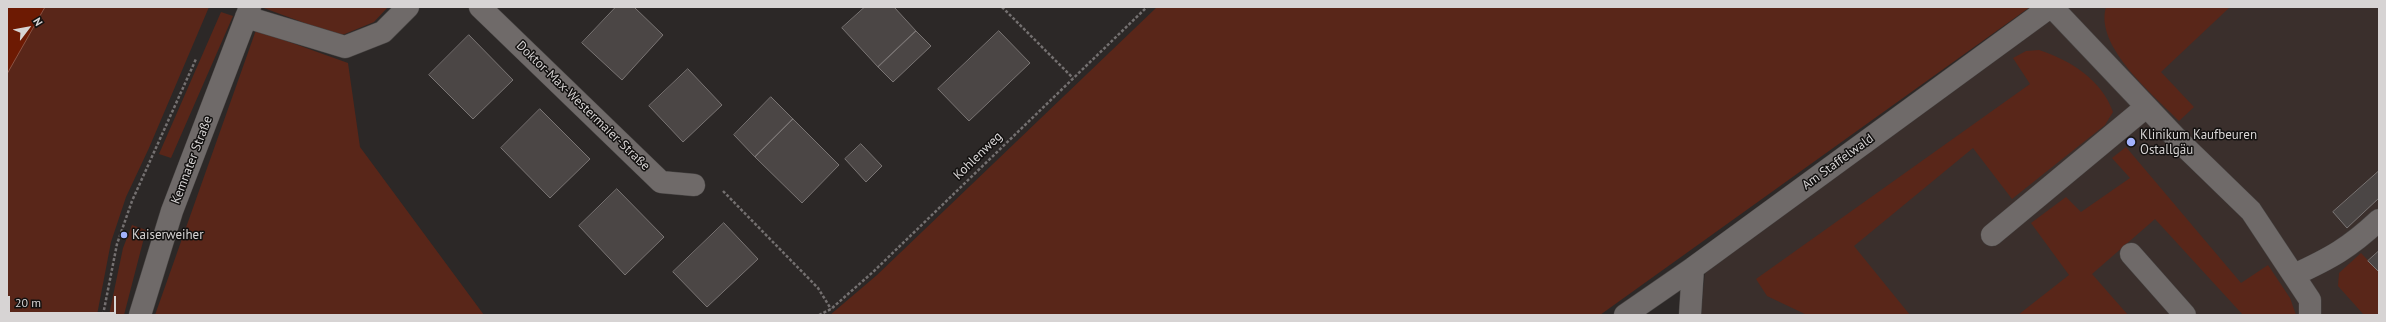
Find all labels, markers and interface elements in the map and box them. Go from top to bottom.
north arrow [8,8,48,48]
text: N [30,15,46,28]
street label: Doktor-Max-Westermaier-Straße [513,38,653,174]
street label: Kemnater Straße [168,114,216,206]
place label: Klinikum Kaufbeuren Ostallgäu [2140,127,2257,158]
street label: Kohlenweg [950,129,1006,183]
street label: Am Staffelwald [1799,131,1877,193]
marker: Klinikum Kaufbeuren Ostallgäu [2125,136,2137,148]
place label: Kaiserweiher [132,227,204,243]
marker: Kaiserweiher [119,230,129,240]
scale bar [10,288,118,314]
text: 20 m [15,295,41,310]

